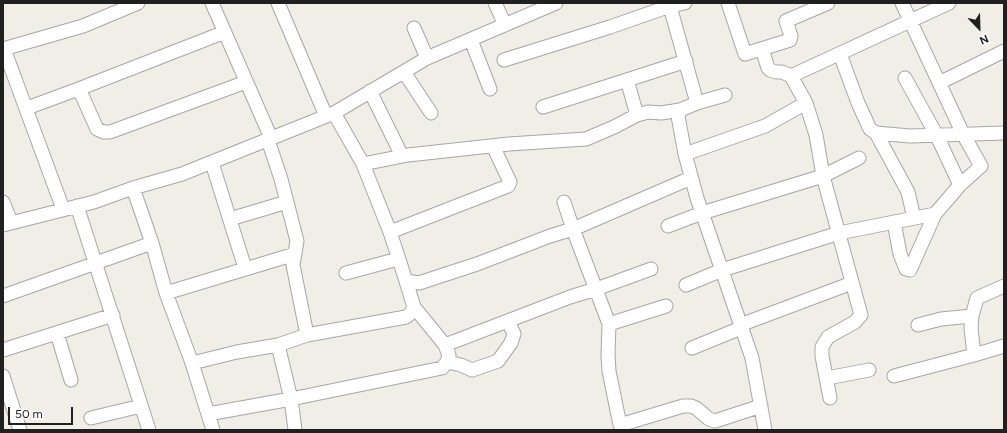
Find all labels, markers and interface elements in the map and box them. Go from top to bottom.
north arrow [959,8,999,48]
text: N [977,32,990,47]
scale bar [10,399,75,425]
text: 50 m [15,407,43,421]

